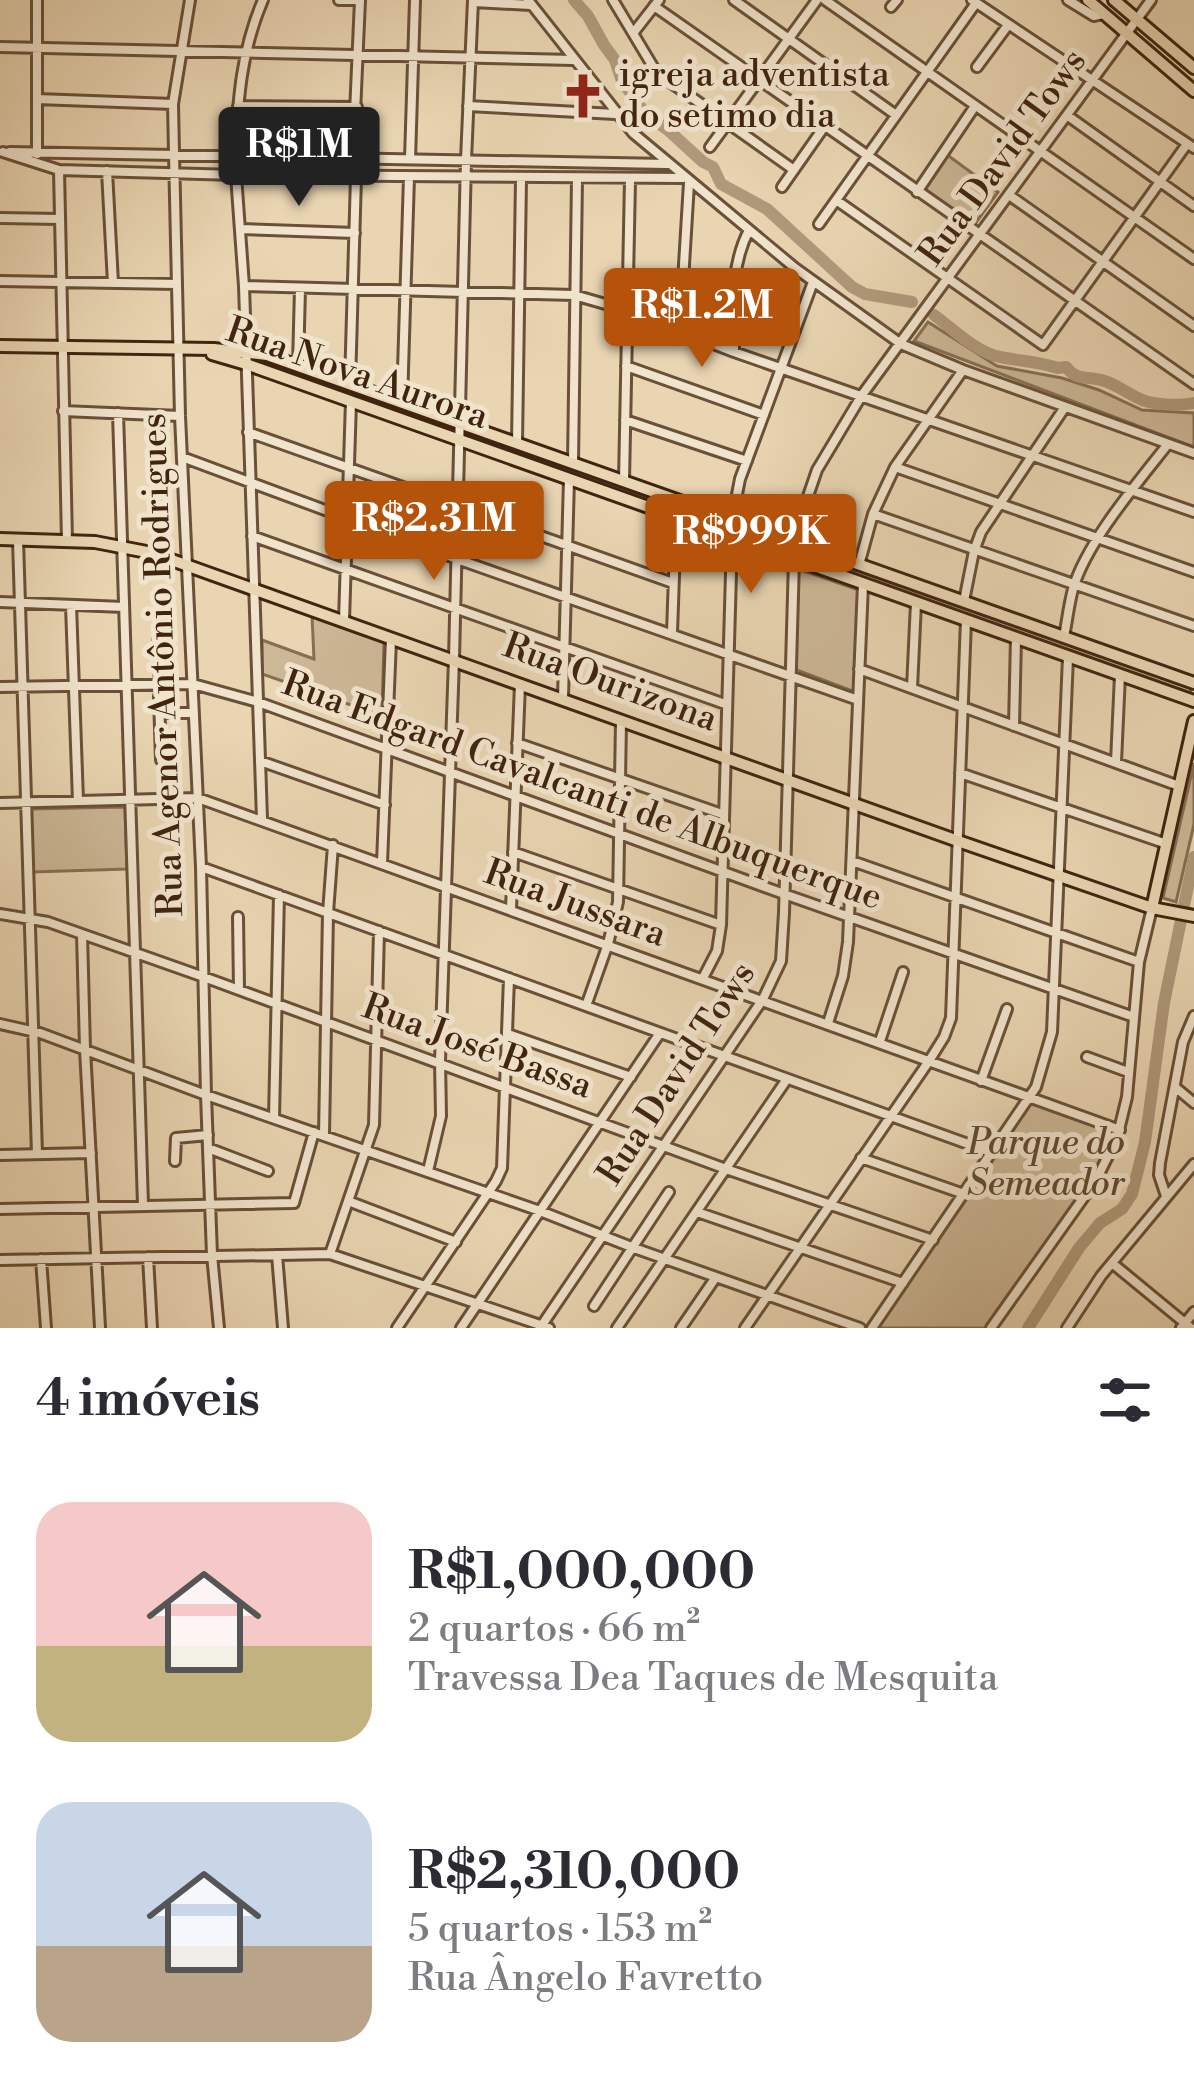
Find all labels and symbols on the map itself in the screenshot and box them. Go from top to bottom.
street label: Rua David Tows [909,41,1097,275]
place label: igreja adventista do setimo dia [619,53,890,139]
church icon: igreja adventista do setimo dia [558,71,608,121]
pin: R$1M [228,107,370,209]
pin: R$1.2M [604,268,800,370]
street label: Rua Nova Aurora [220,308,495,440]
street label: Rua Agenor Antônio Rodrigues [132,412,194,918]
pin: R$2.31M [323,481,545,583]
pin: R$999K [653,494,849,596]
street label: Rua Ourizona [497,623,724,743]
street label: Rua Edgard Cavalcanti de Albuquerque [276,661,888,921]
street label: Rua Jussara [478,850,673,958]
street label: Rua David Tows [588,954,766,1194]
street label: Rua José Bassa [356,985,599,1110]
park label: Parque do Semeador [966,1121,1126,1207]

